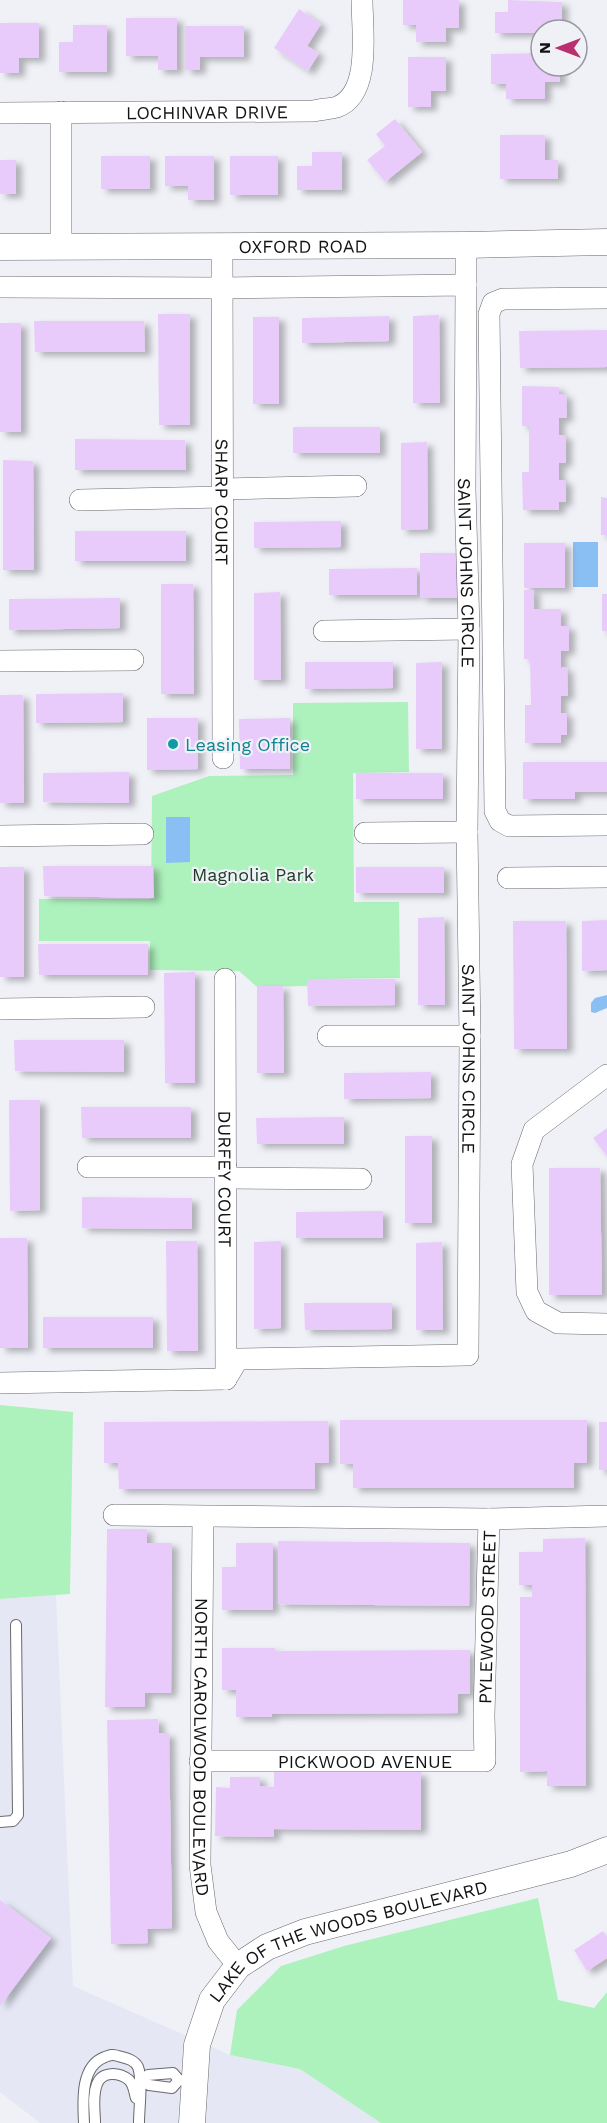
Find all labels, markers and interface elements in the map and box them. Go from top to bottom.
north arrow [529,18,589,78]
text: N [535,42,554,54]
street label: LOCHINVAR DRIVE [126,101,288,123]
street label: OXFORD ROAD [238,235,368,256]
street label: SHARP COURT [212,439,233,565]
street label: SAINT JOHNS CIRCLE [454,478,480,668]
place label: Leasing Office [185,734,310,755]
marker: Leasing Office [166,737,180,751]
park label: Magnolia Park [192,864,314,885]
street label: SAINT JOHNS CIRCLE [458,964,481,1154]
street label: DURFEY COURT [215,1110,236,1248]
street label: PYLEWOOD STREET [474,1530,499,1704]
street label: NORTH CAROLWOOD BOULEVARD [189,1598,214,1897]
street label: PICKWOOD AVENUE [278,1751,452,1772]
street label: LAKE OF THE WOODS BOULEVARD [204,1875,490,2006]

